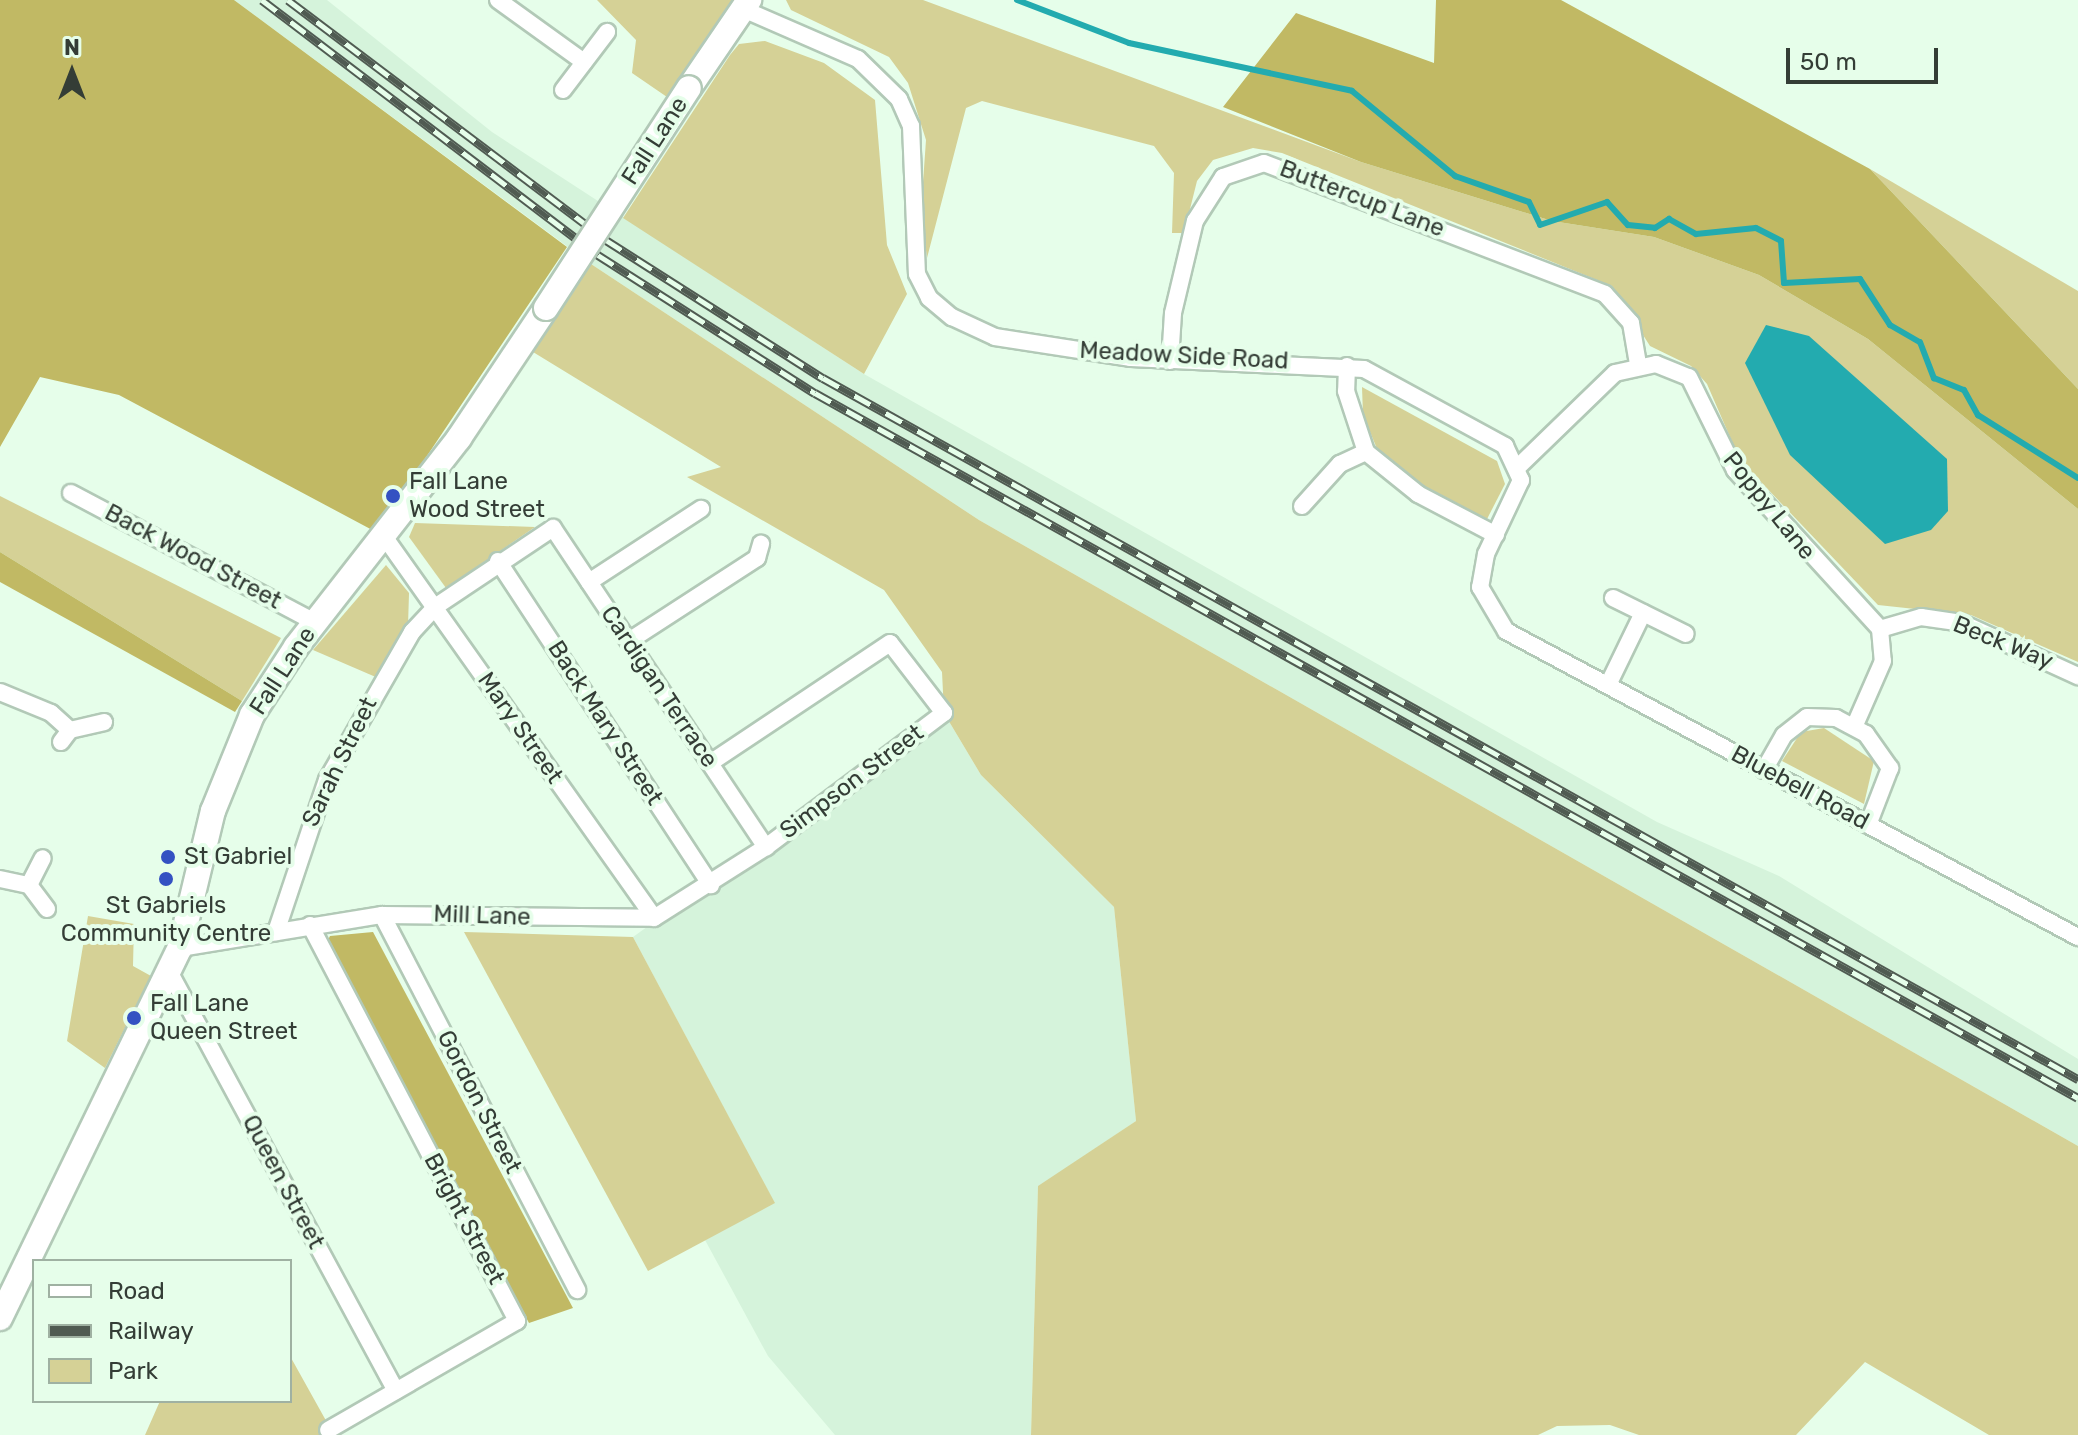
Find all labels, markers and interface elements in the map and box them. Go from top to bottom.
north arrow [32,32,112,112]
scale bar [1790,32,1942,82]
text: N [64,34,80,61]
text: 50 m [1800,48,1857,76]
street label: Fall Lane [616,92,694,190]
street label: Buttercup Lane [1276,154,1448,244]
street label: Meadow Side Road [1078,336,1290,376]
street label: Poppy Lane [1717,446,1821,566]
place label: Fall Lane Wood Street [409,468,545,524]
marker: Fall Lane Wood Street [384,487,402,505]
street label: Back Wood Street [99,498,287,616]
street label: Cardigan Terrace [594,601,724,773]
street label: Beck Way [1949,610,2057,676]
street label: Fall Lane [244,622,322,720]
street label: Back Mary Street [541,635,669,811]
street label: Mary Street [471,667,569,789]
street label: Sarah Street [296,693,384,831]
street label: Simpson Street [775,719,929,845]
street label: Bluebell Road [1726,740,1874,836]
place label: St Gabriel [184,843,292,871]
marker: St Gabriel [159,848,177,866]
marker: St Gabriels Community Centre [157,870,175,888]
place label: St Gabriels Community Centre [60,892,272,948]
street label: Mill Lane [433,900,531,932]
place label: Fall Lane Queen Street [150,990,297,1046]
marker: Fall Lane Queen Street [125,1009,143,1027]
street label: Gordon Street [431,1026,527,1178]
street label: Queen Street [236,1110,330,1254]
street label: Bright Street [417,1149,511,1289]
legend [32,1259,292,1403]
text: Road [108,1277,165,1305]
text: Railway [108,1317,194,1345]
text: Park [108,1357,158,1385]

